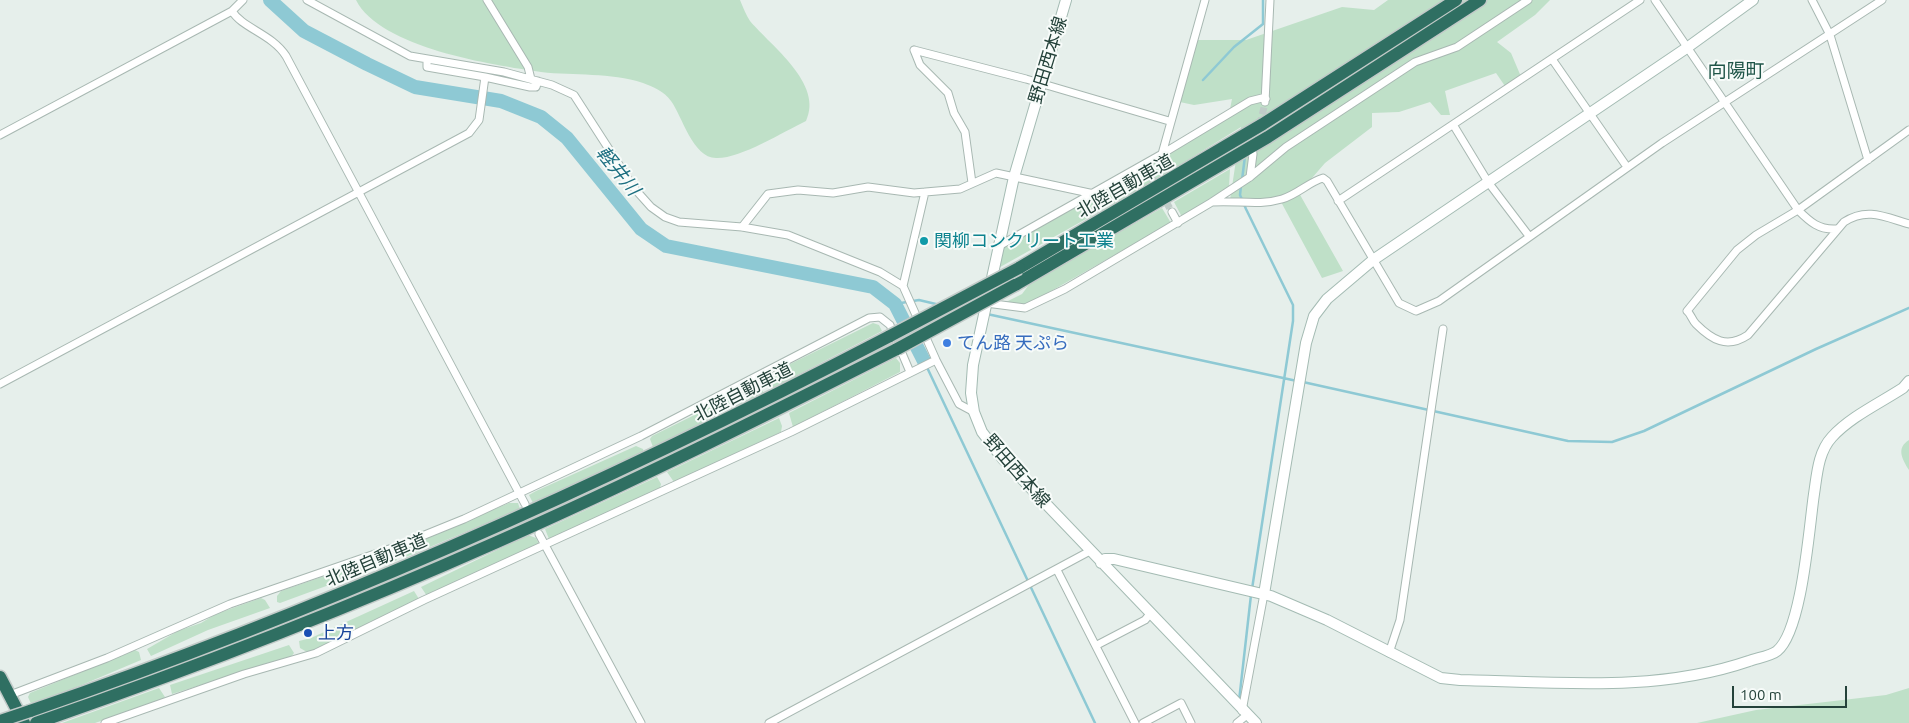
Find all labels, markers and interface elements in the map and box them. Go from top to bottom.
street label: 野田西本線 [1025,14,1071,106]
district label: 向陽町 [1708,60,1764,82]
water label: 軽井川 [591,142,645,200]
street label: 北陸自動車道 [1073,150,1177,222]
place label: 関柳コンクリート工業 [934,230,1114,252]
marker: 関柳コンクリート工業 [918,235,930,247]
place label: てん路 天ぷら [957,332,1069,354]
marker: てん路 天ぷら [941,337,953,349]
street label: 北陸自動車道 [690,358,796,426]
street label: 野田西本線 [979,430,1055,512]
street label: 北陸自動車道 [322,529,430,591]
place label: 上方 [318,622,354,644]
marker: 上方 [302,627,314,639]
scale bar [1734,676,1849,708]
text: 100 m [1740,686,1782,703]

